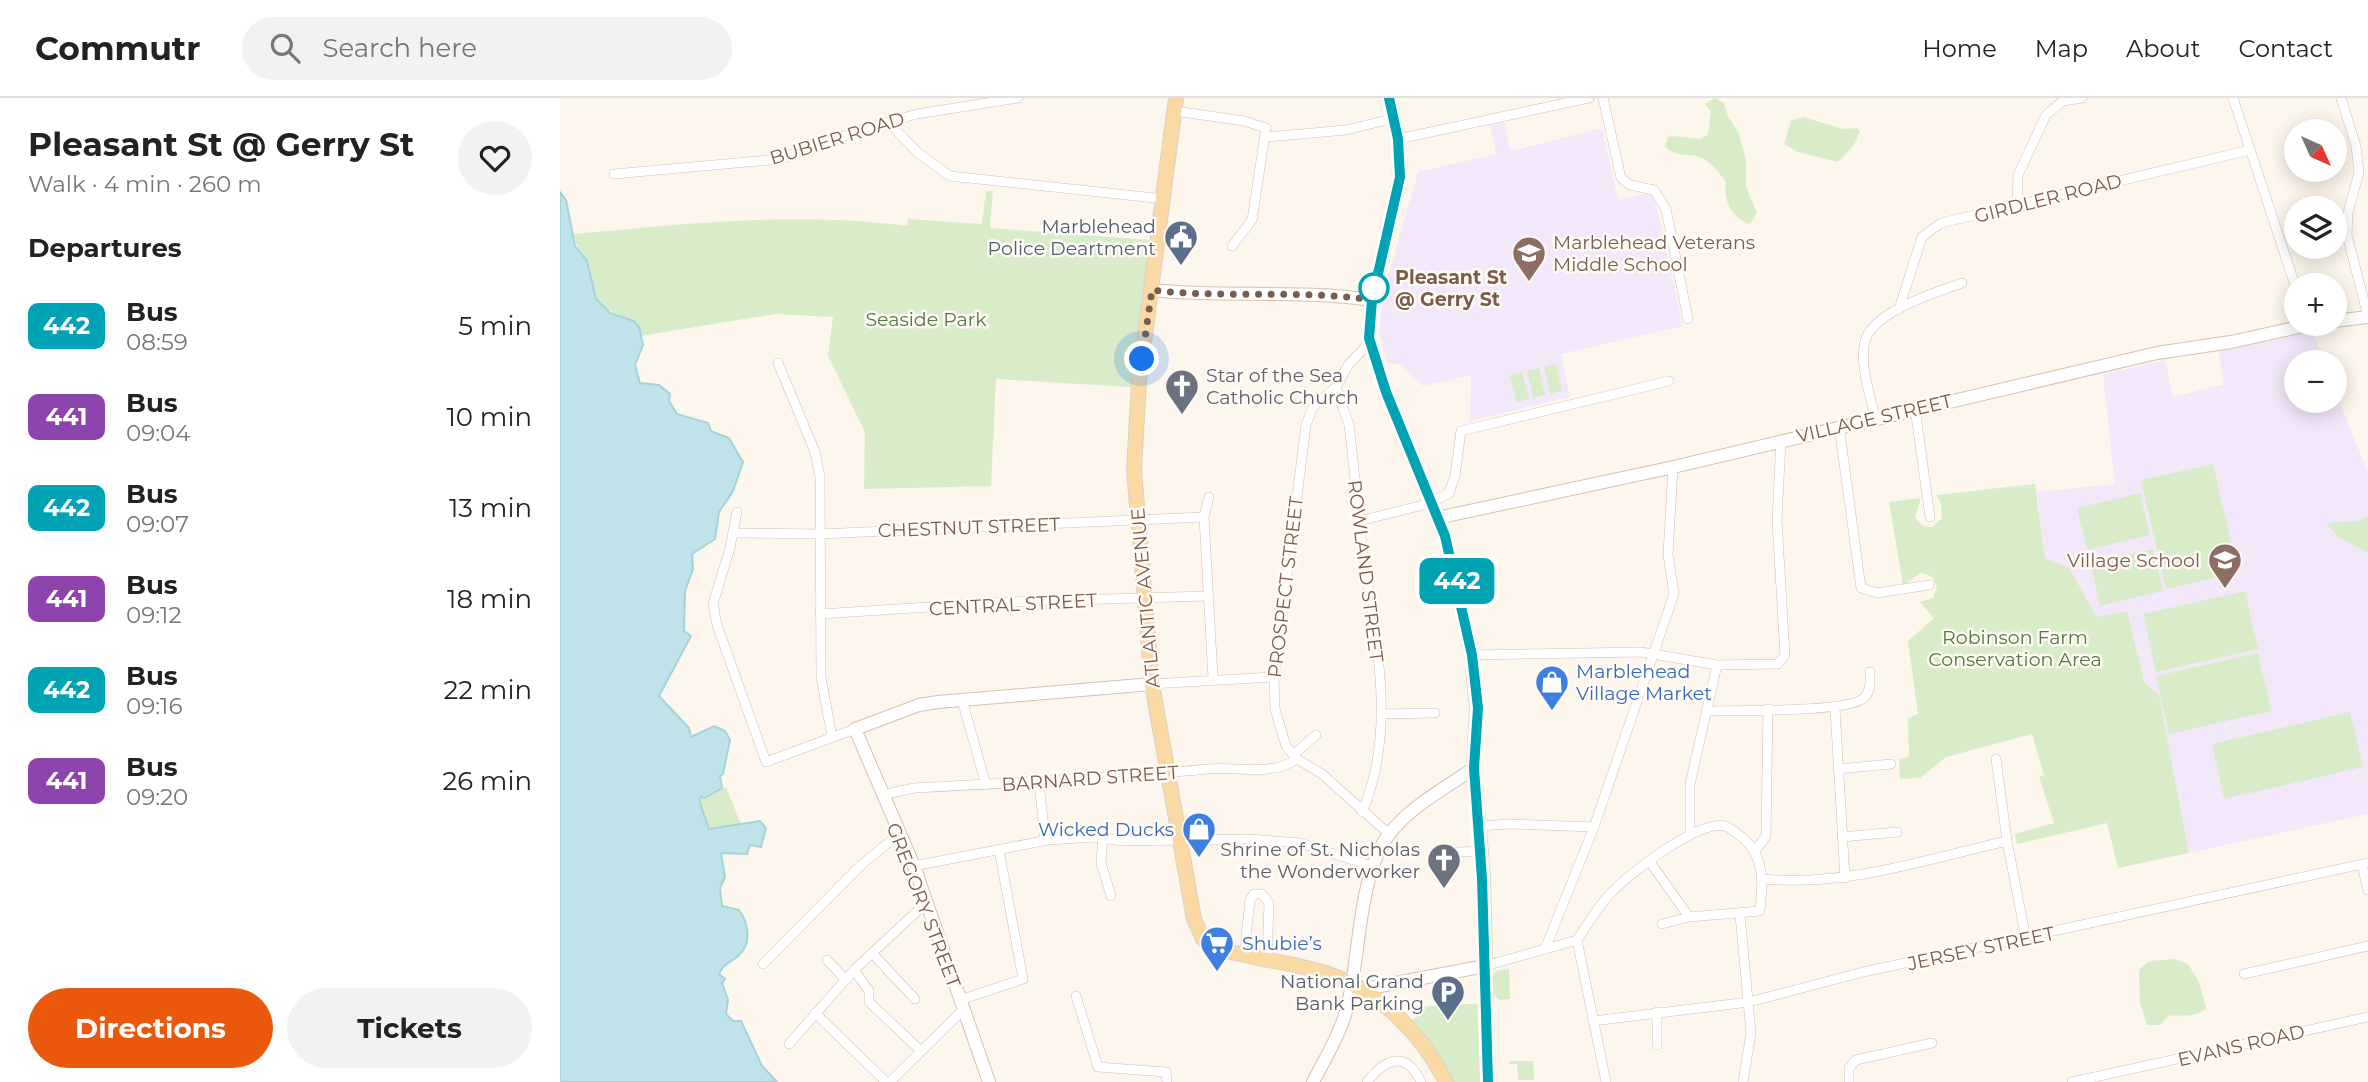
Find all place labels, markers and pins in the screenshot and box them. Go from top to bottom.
place label: Marblehead Police Deartment [988,215,1156,260]
public building icon: Marblehead Police Deartment [1162,218,1200,267]
place label: Marblehead Veterans Middle School [1553,231,1755,276]
school or university icon: Marblehead Veterans Middle School [1510,234,1548,283]
place label: Pleasant St @ Gerry St [1395,266,1507,311]
marker: Pleasant St @ Gerry St [1359,273,1389,303]
place label: Star of the Sea Catholic Church [1206,364,1359,409]
church icon: Star of the Sea Catholic Church [1163,367,1201,416]
school or university icon: Village School [2206,541,2244,590]
place label: Village School [2067,549,2200,572]
place label: Marblehead Village Market [1576,660,1712,705]
shop icon: Marblehead Village Market [1533,663,1571,712]
shop icon: Wicked Ducks [1180,810,1218,859]
place label: Wicked Ducks [1038,818,1174,841]
place label: Shrine of St. Nicholas the Wonderworker [1220,838,1420,883]
church icon: Shrine of St. Nicholas the Wonderworker [1425,841,1463,890]
supermarket icon: Shubie’s [1198,924,1236,973]
place label: Shubie’s [1242,932,1322,955]
place label: National Grand Bank Parking [1280,970,1424,1015]
parking icon: National Grand Bank Parking [1429,973,1467,1022]

